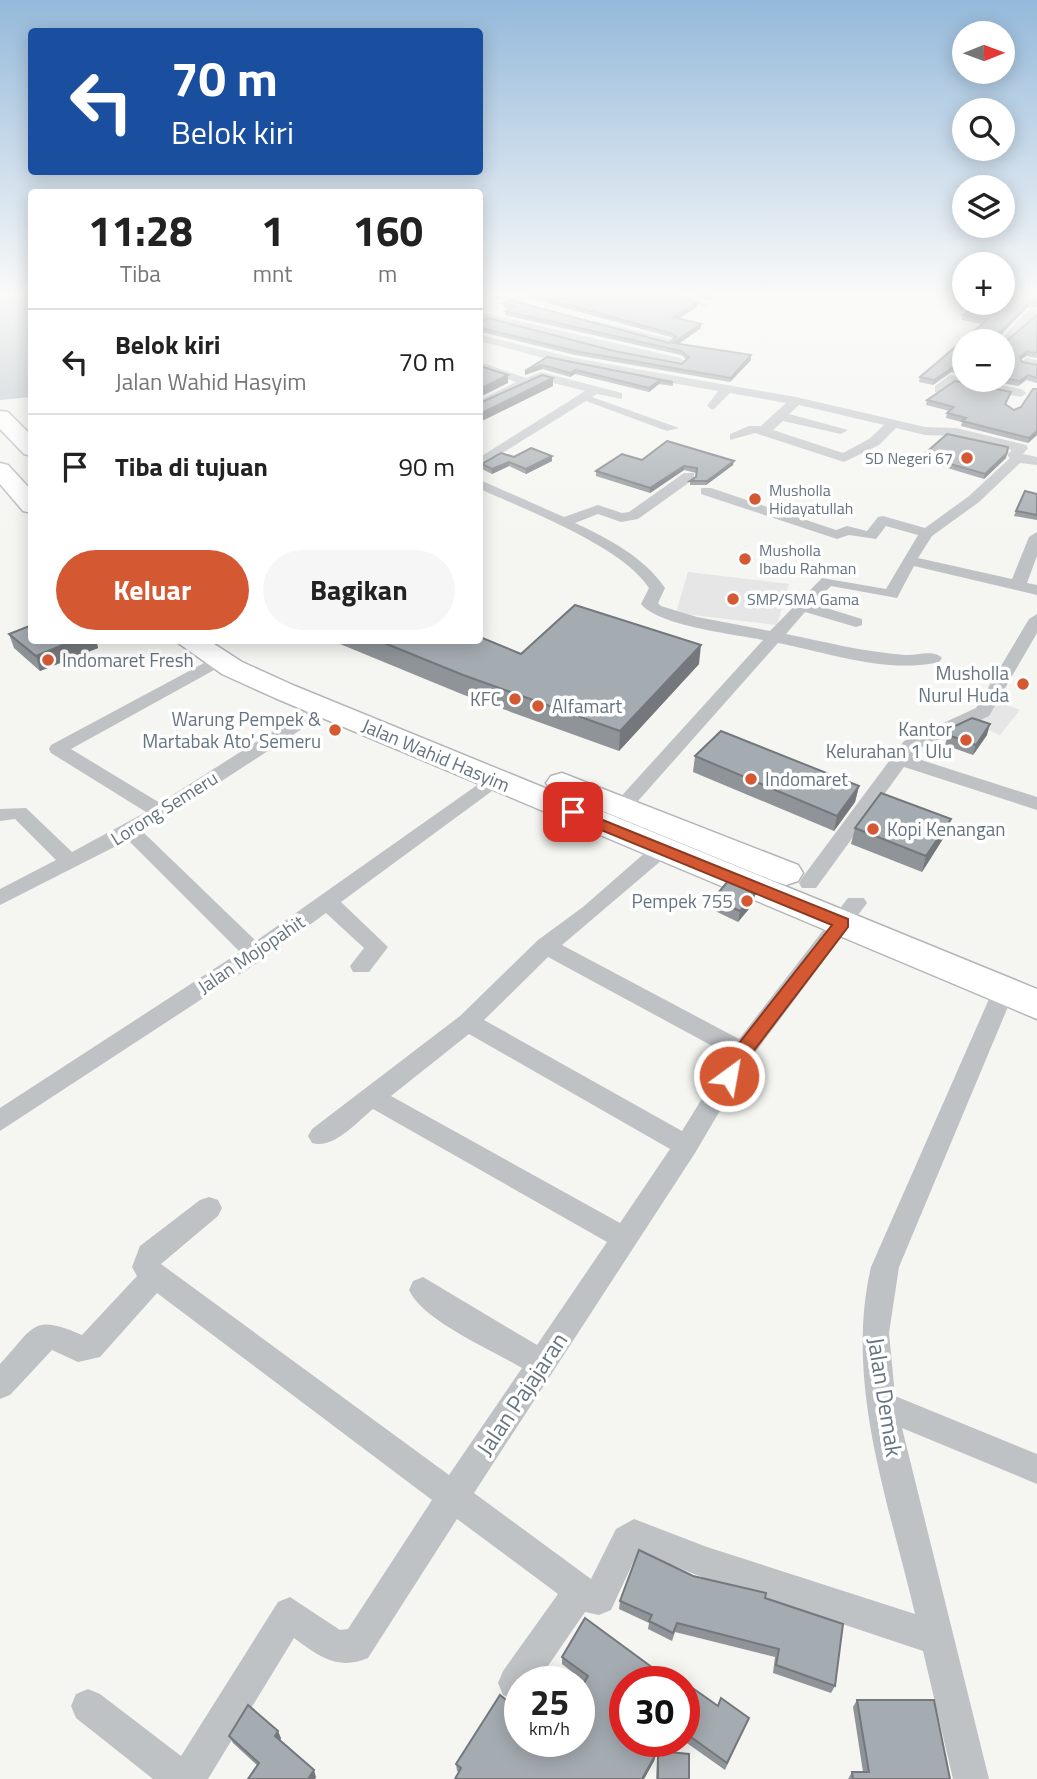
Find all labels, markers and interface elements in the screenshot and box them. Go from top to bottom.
north arrow [952,21,1015,84]
map controls [952,21,1015,392]
text: 70 m [171,40,278,115]
icon: left [56,56,147,147]
button: search [952,98,1015,161]
text: Belok kiri [171,108,294,156]
button: layers [952,175,1015,238]
text: 11:28 [88,198,193,262]
text: 1 [261,198,284,262]
text: 160 [352,198,423,262]
button: + [952,252,1015,315]
text: Tiba [120,256,161,291]
text: mnt [253,256,292,291]
text: m [378,256,397,291]
text: Belok kiri [115,325,221,364]
button: − [952,329,1015,392]
text: 70 m [398,342,455,381]
icon: left [56,343,94,381]
text: Jalan Wahid Hasyim [115,364,307,399]
place label: SD Negeri 67 [865,446,953,470]
text: Tiba di tujuan [115,447,268,486]
text: 90 m [398,447,455,486]
icon: arrive [56,448,94,486]
marker: SD Negeri 67 [959,450,975,466]
place label: Musholla Hidayatullah [769,478,853,520]
marker: Musholla Hidayatullah [747,491,763,507]
place label: Musholla Ibadu Rahman [759,538,856,580]
button: Keluar [56,550,249,630]
button: Bagikan [263,550,455,630]
marker: Musholla Ibadu Rahman [737,551,753,567]
place label: SMP/SMA Gama [747,587,859,611]
marker: SMP/SMA Gama [725,591,741,607]
place label: Indomaret Fresh [62,645,194,674]
marker: Indomaret Fresh [40,652,56,668]
place label: Musholla Nurul Huda [918,658,1009,709]
marker: Musholla Nurul Huda [1015,676,1031,692]
place label: KFC [470,684,501,713]
marker: KFC [507,691,523,707]
place label: Alfamart [552,691,622,720]
marker: Alfamart [530,698,546,714]
place label: Warung Pempek & Martabak Ato' Semeru [142,704,321,755]
street label: Jalan Wahid Hasyim [358,710,515,799]
place label: Kantor Kelurahan 1 Ulu [826,714,952,765]
marker: Warung Pempek & Martabak Ato' Semeru [327,722,343,738]
marker: Kantor Kelurahan 1 Ulu [958,732,974,748]
street label: Lorong Semeru [104,763,223,852]
place label: Indomaret [765,764,848,793]
marker: Indomaret [743,771,759,787]
pin [543,782,603,842]
icon: arrive [554,793,592,831]
place label: Kopi Kenangan [887,814,1005,843]
marker: Kopi Kenangan [865,821,881,837]
place label: Pempek 755 [632,886,733,915]
marker: Pempek 755 [739,893,755,909]
street label: Jalan Mojopahit [191,907,310,1000]
position arrow [692,1039,766,1113]
street label: Jalan Pajajaran [467,1325,576,1463]
street label: Jalan Demak [859,1335,912,1459]
speed limit sign: 30 [609,1666,700,1757]
text: 25 [530,1675,569,1729]
text: km/h [529,1715,570,1742]

